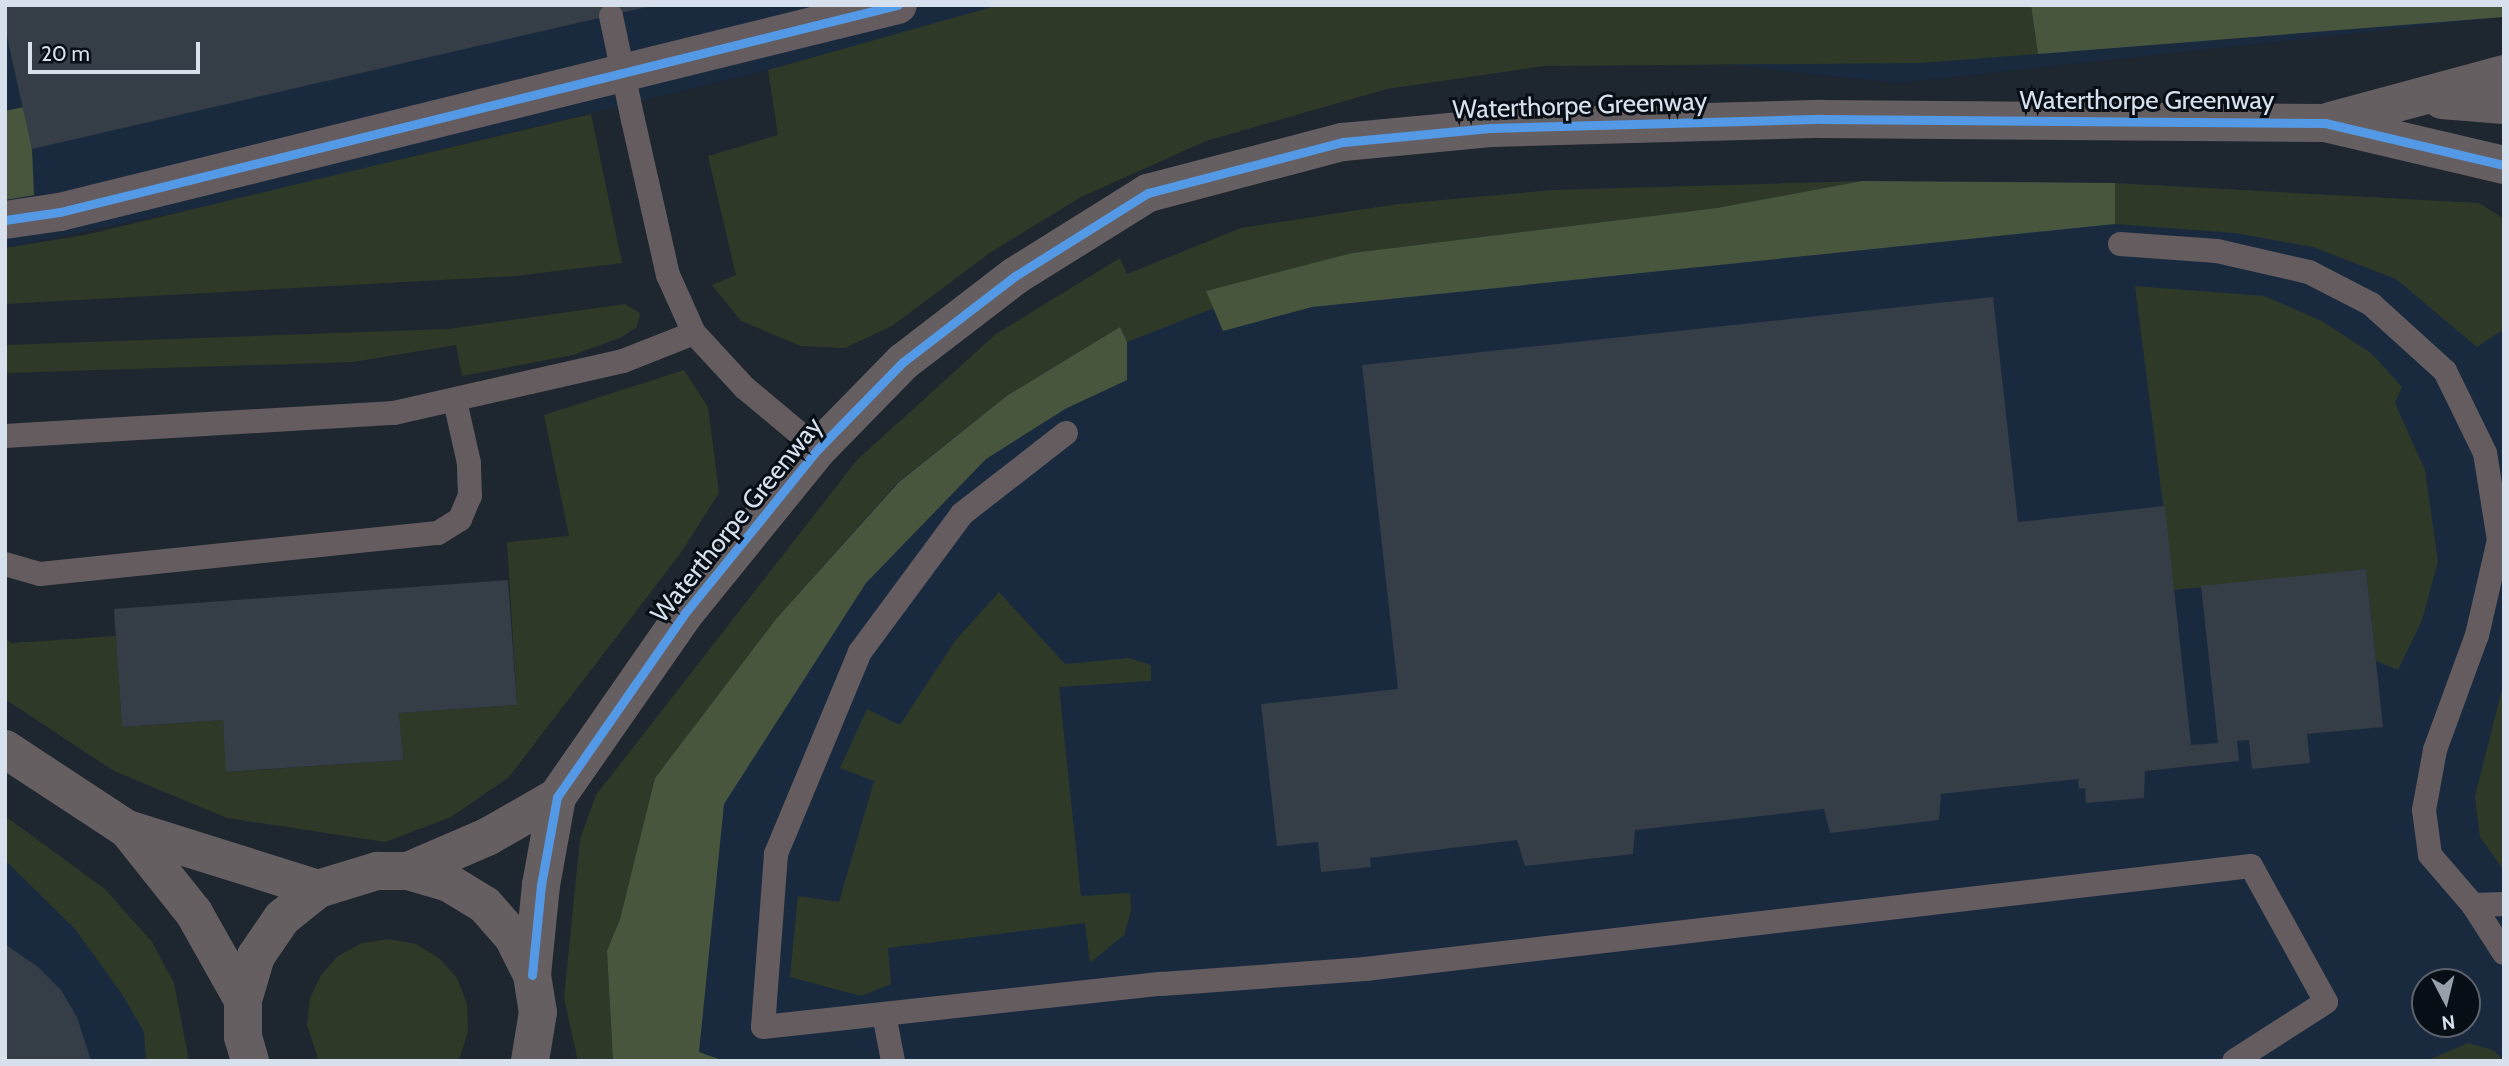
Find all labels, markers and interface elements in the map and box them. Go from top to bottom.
scale bar [32,28,203,72]
text: 20 m [41,41,90,66]
street label: Waterthorpe Greenway [2020,85,2274,117]
street label: Waterthorpe Greenway [1452,86,1708,126]
street label: Waterthorpe Greenway [645,411,829,629]
north arrow [2411,968,2481,1038]
text: N [2440,1010,2456,1035]

